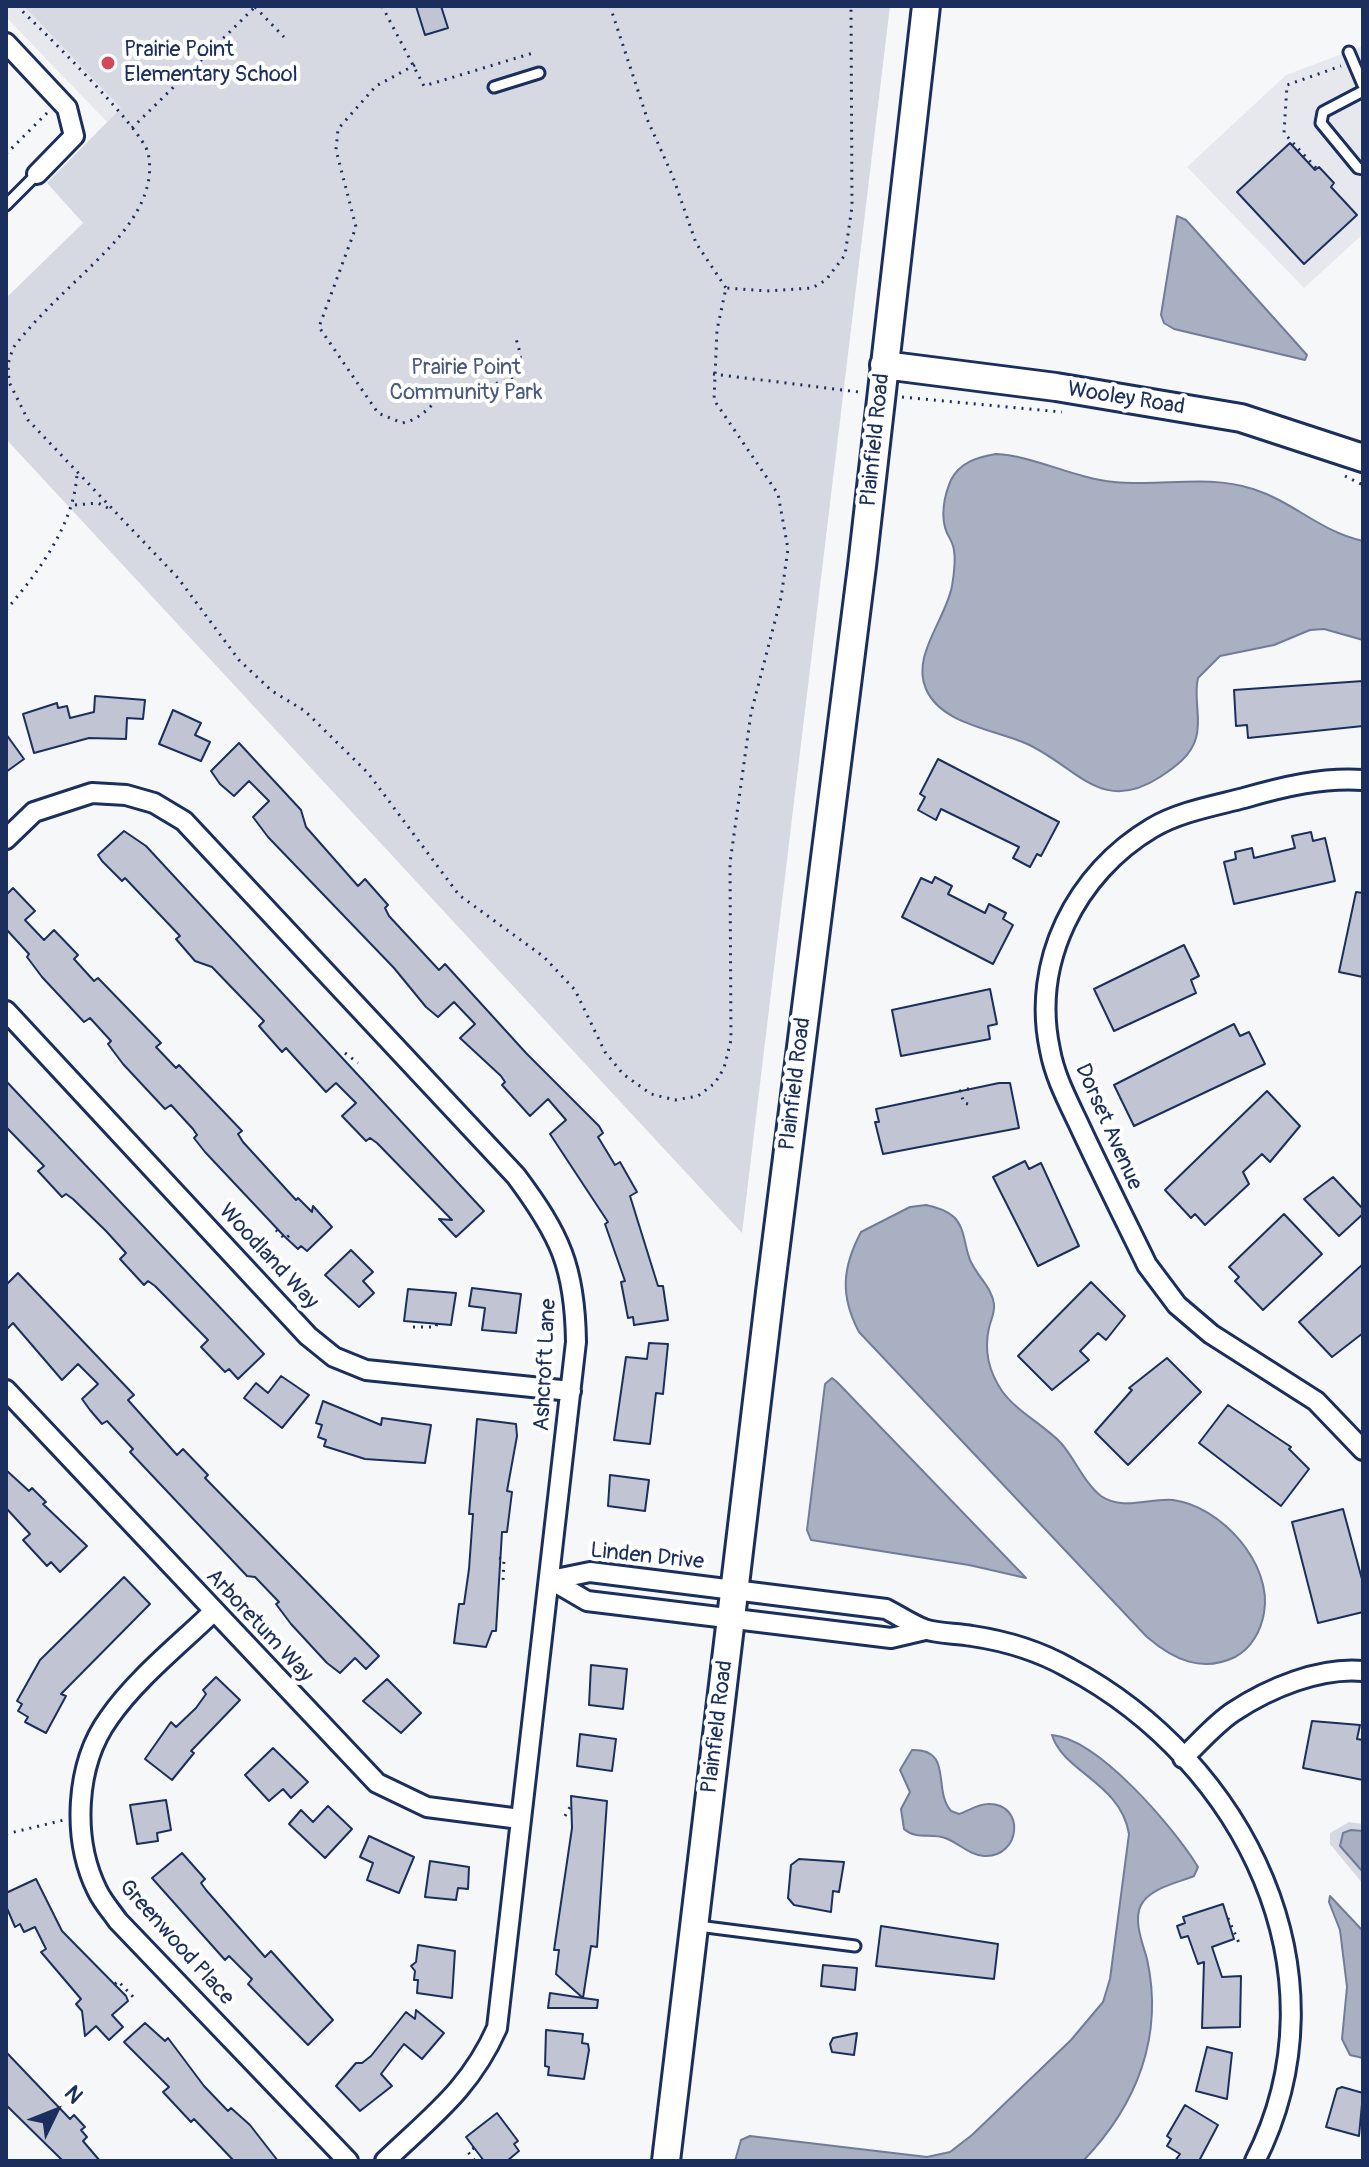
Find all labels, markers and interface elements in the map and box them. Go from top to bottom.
place label: Prairie Point Elementary School [124,37,298,88]
marker: Prairie Point Elementary School [99,54,117,72]
park label: Prairie Point Community Park [390,355,542,406]
street label: Plainfield Road [856,372,896,508]
street label: Wooley Road [1066,377,1186,421]
street label: Plainfield Road [775,1016,817,1152]
street label: Dorset Avenue [1068,1060,1148,1194]
street label: Woodland Way [213,1199,323,1315]
street label: Ashcroft Lane [529,1298,563,1432]
street label: Linden Drive [589,1538,705,1576]
street label: Arboretum Way [200,1564,318,1688]
street label: Plainfield Road [697,1659,739,1795]
street label: Greenwood Place [113,1875,239,2011]
north arrow [16,2071,96,2151]
text: N [58,2080,89,2110]

